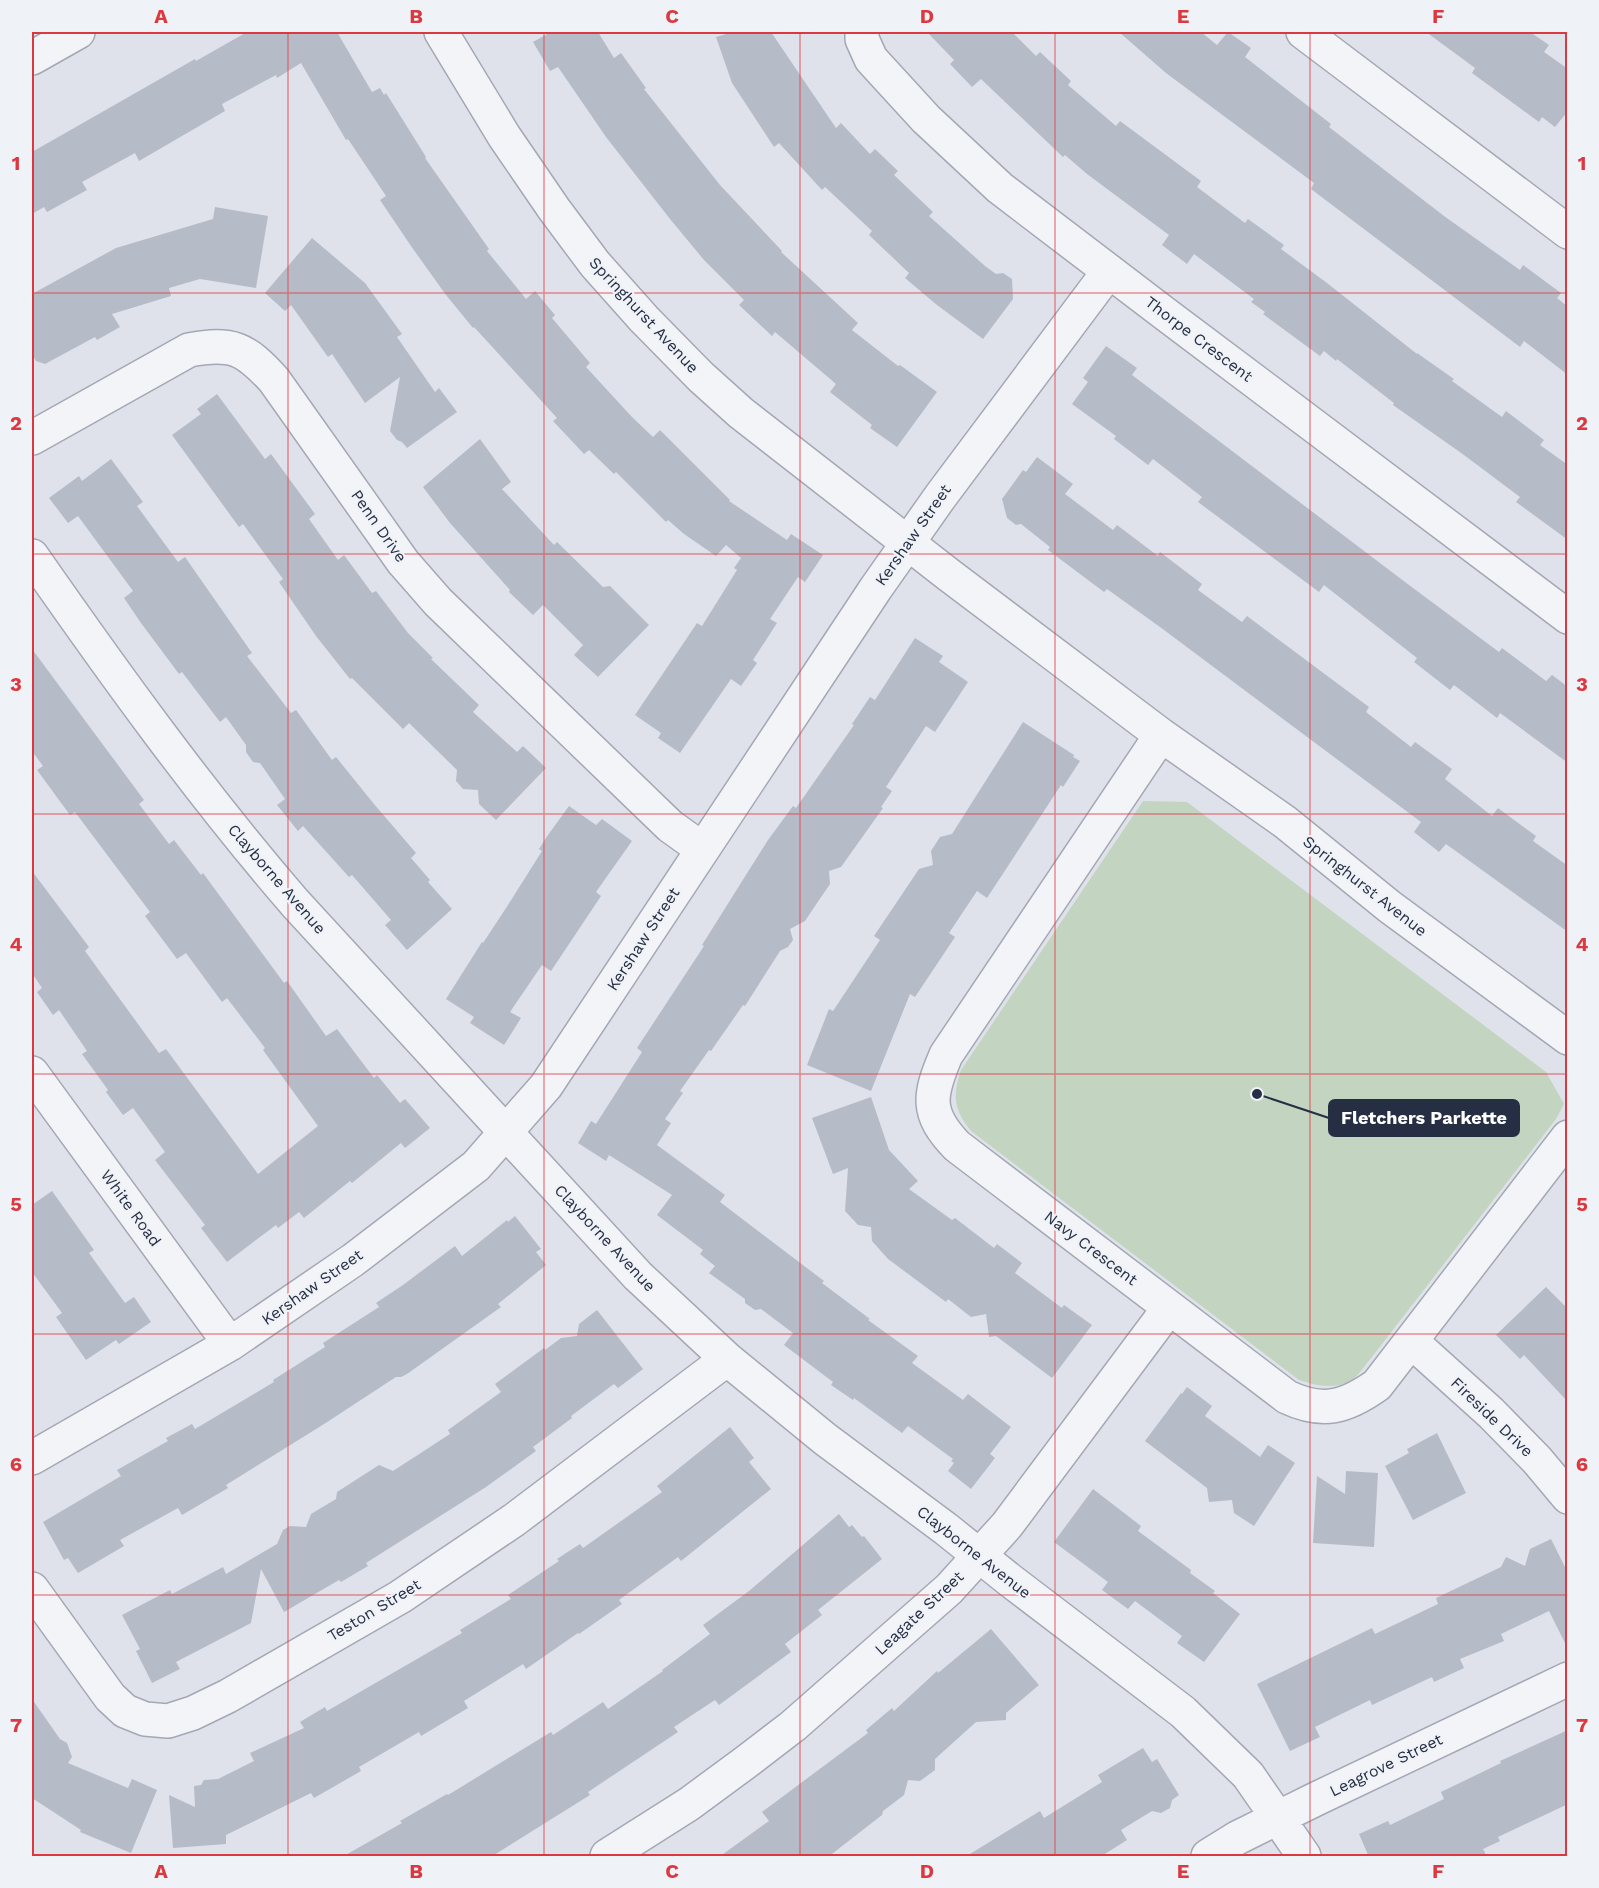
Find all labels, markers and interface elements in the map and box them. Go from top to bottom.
text: A [154,4,168,28]
text: B [409,4,423,28]
text: C [665,4,679,28]
text: D [920,4,934,28]
text: E [1177,4,1189,28]
text: F [1432,4,1444,28]
text: 1 [12,151,20,175]
text: 1 [1578,151,1586,175]
street label: Springhurst Avenue [585,253,703,377]
street label: Thorpe Crescent [1141,292,1257,386]
text: 2 [10,411,22,435]
text: 2 [1576,411,1588,435]
street label: Kershaw Street [871,481,955,589]
street label: Penn Drive [347,486,411,566]
text: 3 [10,672,22,696]
text: 3 [1576,672,1588,696]
street label: Clayborne Avenue [224,820,330,938]
street label: Springhurst Avenue [1299,832,1431,940]
street label: Kershaw Street [603,884,684,994]
text: 4 [10,932,23,956]
text: 4 [1576,932,1589,956]
callout: Fletchers Parkette [1329,1100,1519,1136]
text: Fletchers Parkette [1341,1107,1507,1128]
street label: White Road [97,1166,165,1250]
street label: Clayborne Avenue [551,1181,659,1295]
text: 5 [10,1192,22,1216]
text: 5 [1576,1192,1588,1216]
street label: Navy Crescent [1041,1207,1142,1289]
street label: Kershaw Street [258,1245,366,1329]
street label: Fireside Drive [1447,1373,1537,1461]
text: 6 [10,1452,22,1476]
text: 6 [1576,1452,1588,1476]
street label: Clayborne Avenue [913,1502,1035,1602]
street label: Leagate Street [871,1567,968,1659]
street label: Teston Street [324,1575,424,1645]
text: 7 [10,1713,22,1737]
text: 7 [1576,1713,1588,1737]
street label: Leagrove Street [1326,1729,1446,1801]
text: A [154,1859,168,1883]
text: B [409,1859,423,1883]
text: C [665,1859,679,1883]
text: D [920,1859,934,1883]
text: E [1177,1859,1189,1883]
text: F [1432,1859,1444,1883]

